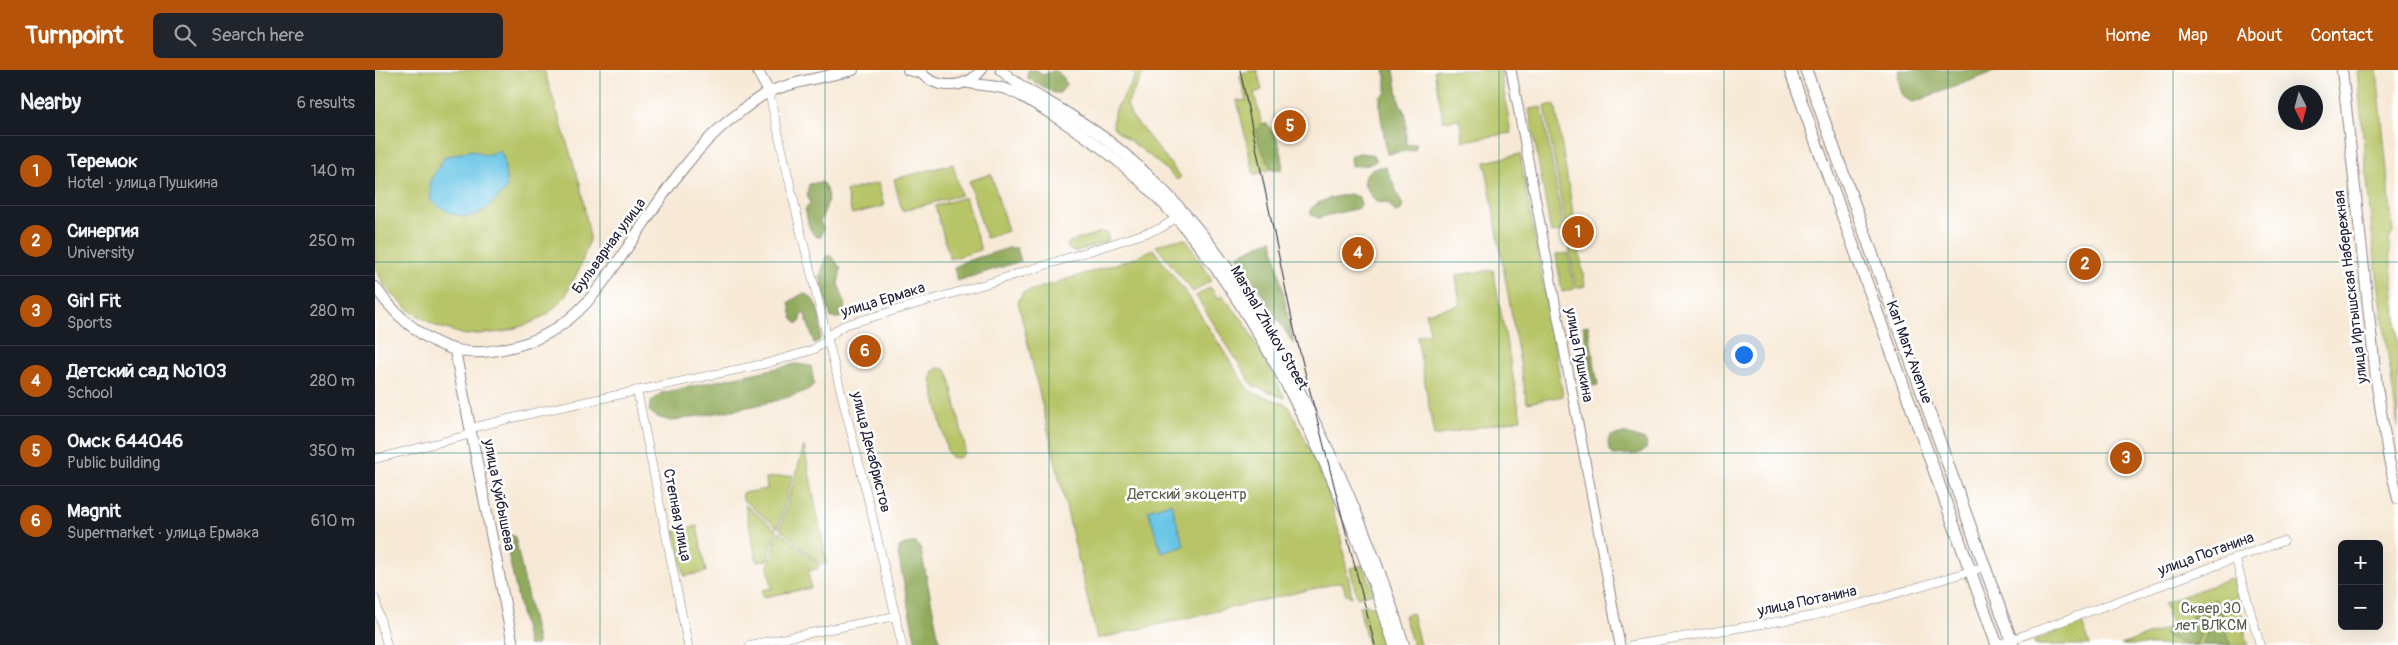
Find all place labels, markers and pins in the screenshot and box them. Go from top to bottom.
pin: 5 [1274,107,1306,145]
pin: 1 [1562,213,1594,251]
pin: 4 [1342,234,1374,272]
pin: 2 [2069,245,2101,283]
pin: 6 [849,332,881,370]
pin: 3 [2110,439,2142,477]

